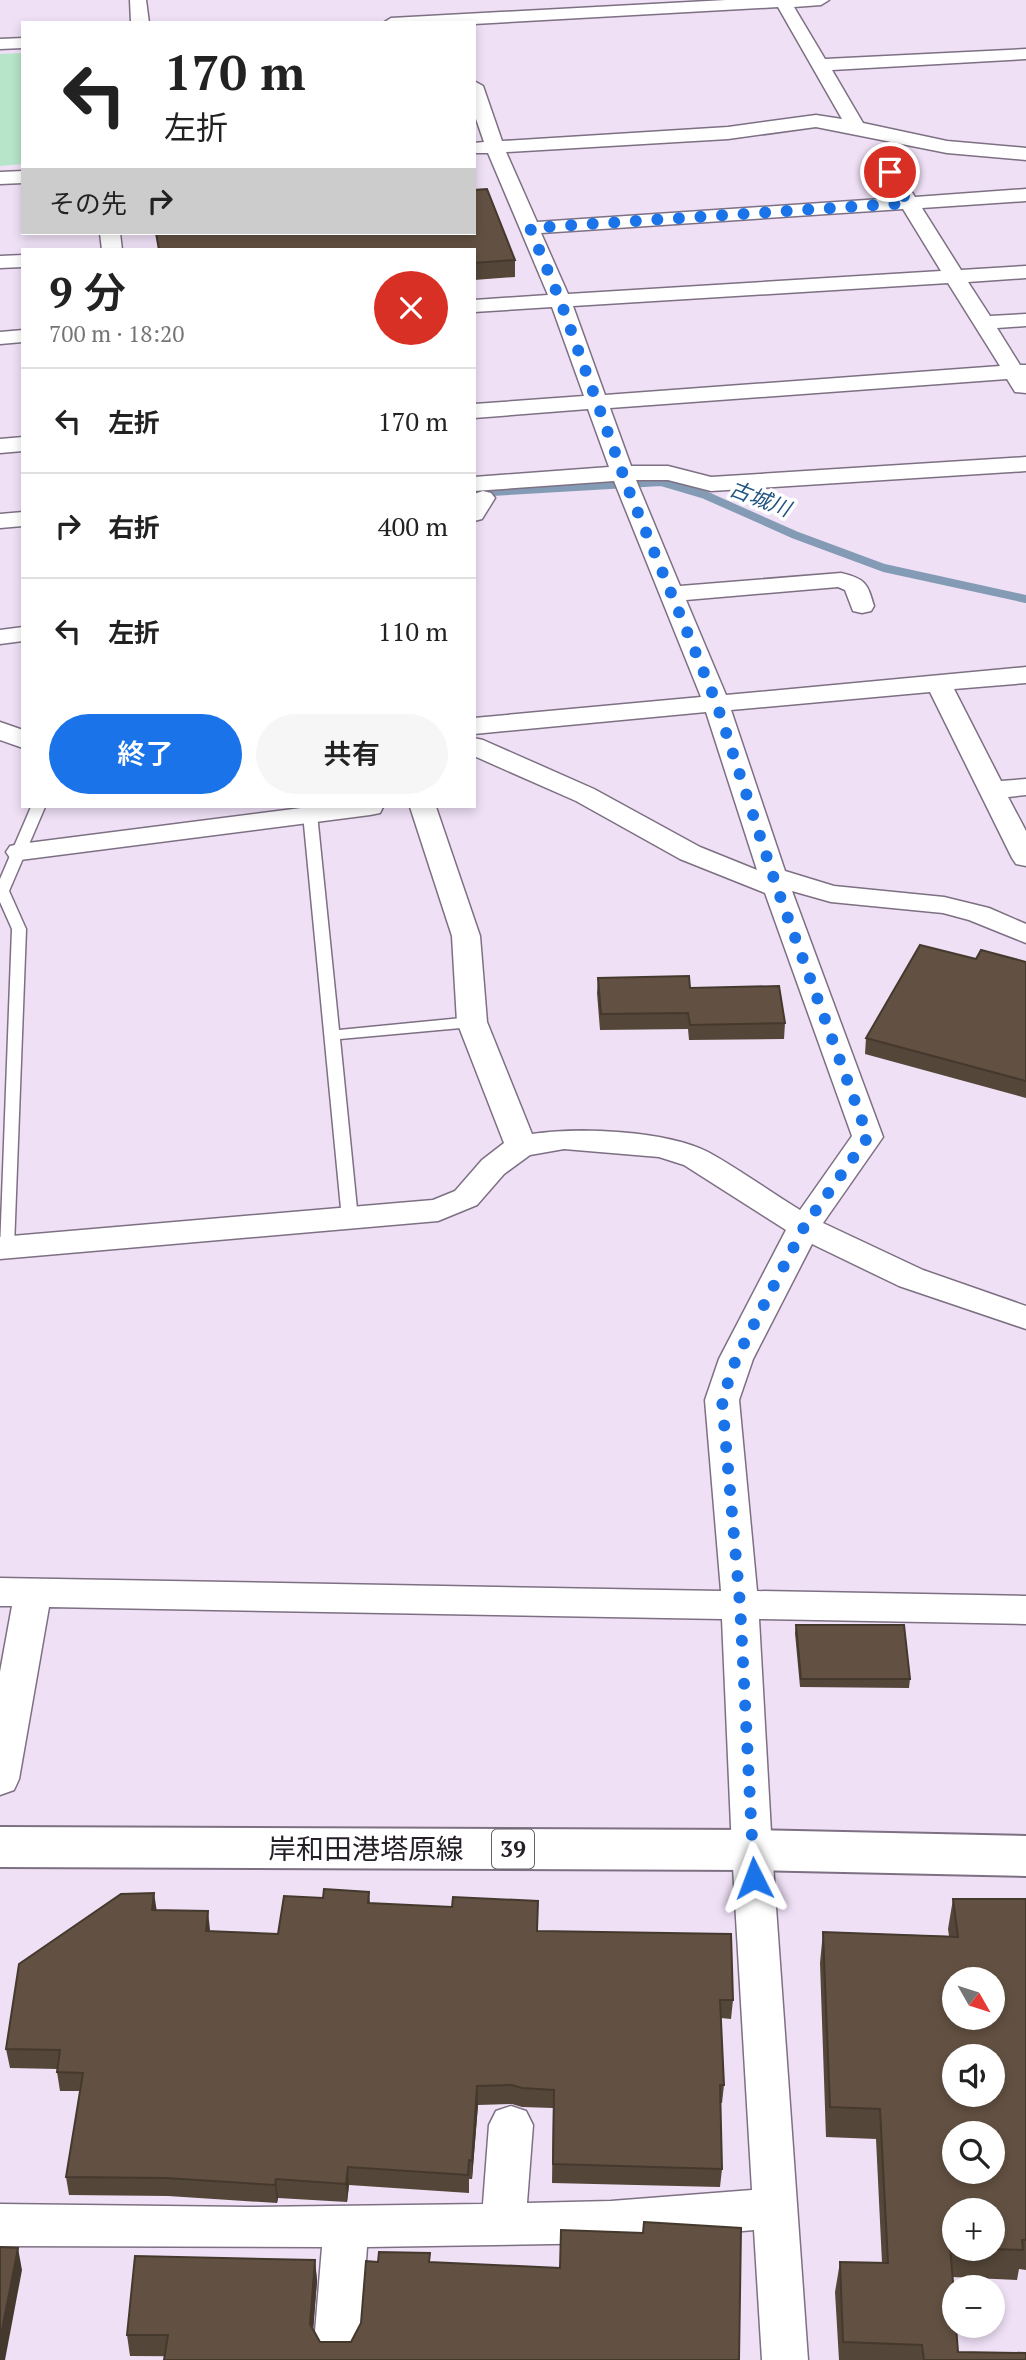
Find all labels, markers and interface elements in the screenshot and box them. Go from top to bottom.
text: 170 m [164,39,306,104]
icon: left [49,49,140,140]
text: 左折 [164,106,228,148]
pin [860,142,920,202]
icon: arrive [871,153,909,191]
icon: right [141,182,179,220]
text: その先 [49,186,127,220]
text: 9 分 [49,264,126,320]
button: close [374,271,448,345]
text: 700 m · 18:20 [49,318,184,349]
icon: left [49,402,87,440]
text: 170 m [378,404,448,438]
text: 左折 [108,405,160,439]
water label: 古城川 [726,474,797,523]
icon: right [49,507,87,545]
text: 400 m [378,509,448,543]
text: 右折 [108,510,160,544]
icon: left [49,612,87,650]
text: 110 m [378,614,448,648]
text: 左折 [108,615,160,649]
button: 終了 [49,714,242,794]
button: 共有 [256,714,448,794]
street label: 岸和田港塔原線 [268,1830,464,1867]
road number: 39 [492,1830,534,1868]
position arrow [717,1841,791,1915]
north arrow [942,1967,1004,2030]
map controls [942,1967,1005,2338]
button: sound [942,2044,1005,2107]
button: search [942,2121,1005,2184]
button: + [942,2198,1005,2261]
button: − [942,2275,1005,2338]

